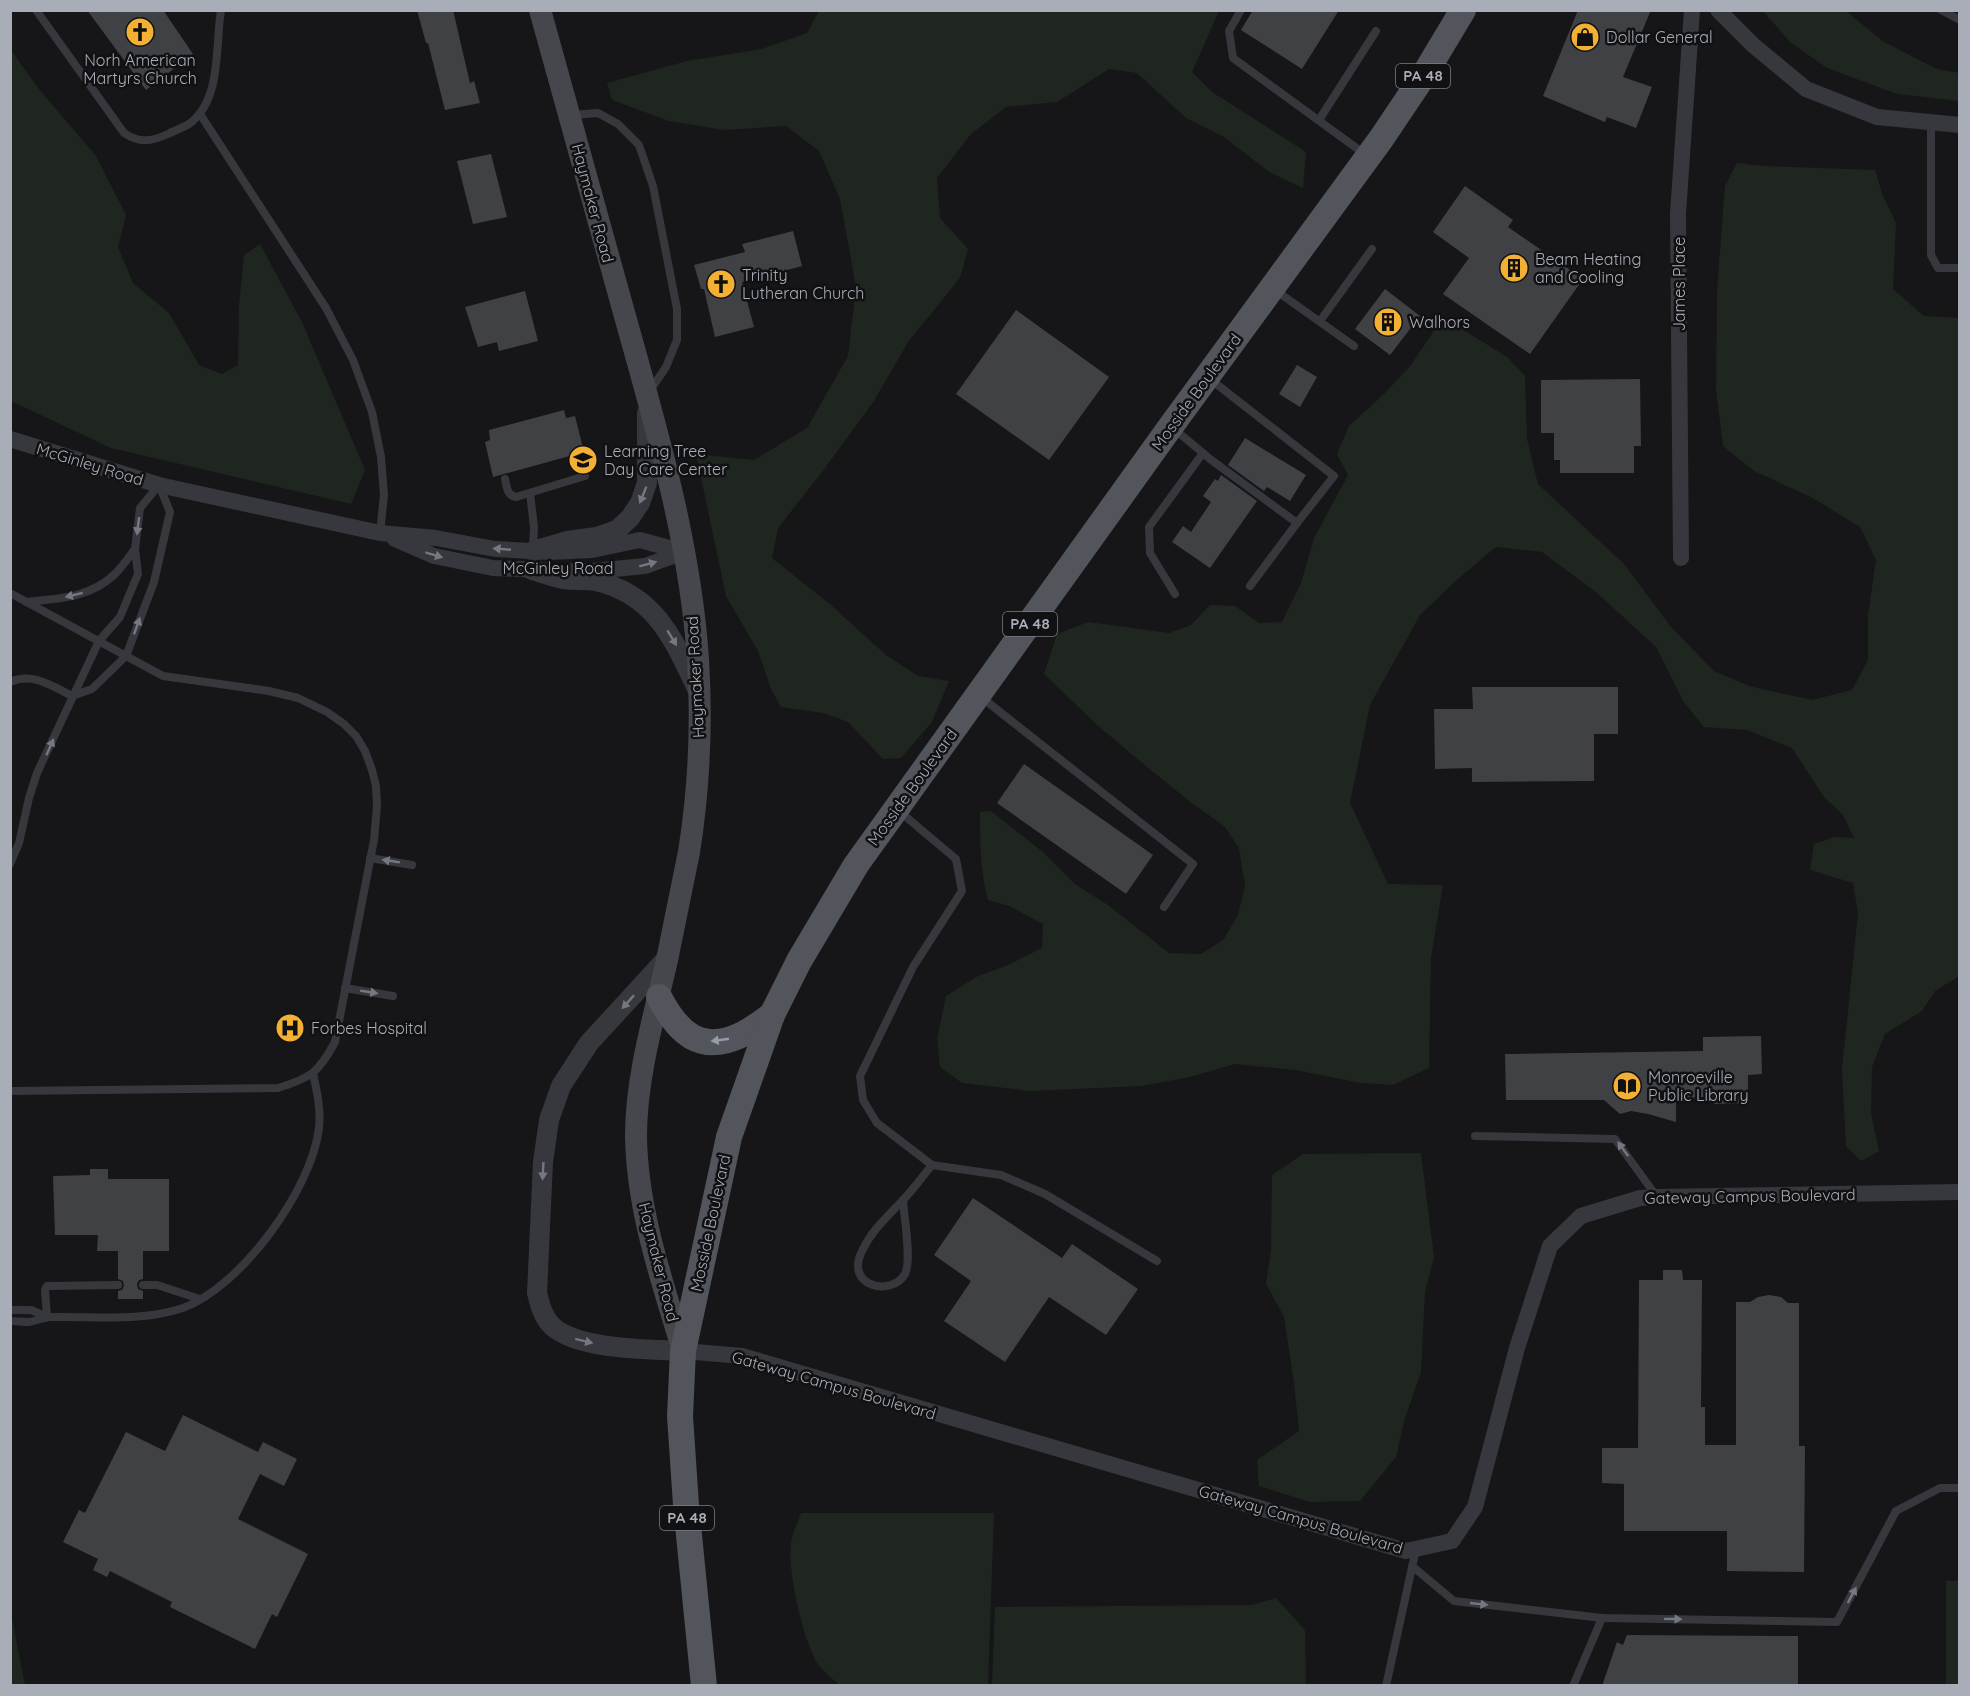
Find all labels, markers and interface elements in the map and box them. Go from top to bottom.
church icon: Norh American Martyrs Church [124,16,156,48]
shop icon: Dollar General [1569,21,1601,53]
place label: Dollar General [1606,27,1713,47]
place label: Norh American Martyrs Church [83,50,197,88]
road number: PA 48 [1396,64,1450,88]
street label: Haymaker Road [568,141,618,265]
street label: James Place [1669,237,1689,331]
place label: Beam Heating and Cooling [1535,249,1642,287]
building icon: Beam Heating and Cooling [1498,252,1530,284]
place label: Trinity Lutheran Church [742,265,864,303]
church icon: Trinity Lutheran Church [705,268,737,300]
building icon: Walhors [1372,306,1404,338]
place label: Walhors [1409,312,1470,332]
street label: Mosside Boulevard [1147,330,1245,454]
street label: McGinley Road [34,438,146,490]
place label: Learning Tree Day Care Center [604,441,727,479]
school or university icon: Learning Tree Day Care Center [567,444,599,476]
one-way arrow [638,486,648,504]
one-way arrow [133,517,143,536]
one-way arrow [493,544,512,554]
one-way arrow [425,551,443,560]
street label: McGinley Road [503,558,613,578]
one-way arrow [639,559,657,569]
one-way arrow [65,591,83,601]
road number: PA 48 [1003,612,1057,636]
street label: Haymaker Road [682,616,708,738]
one-way arrow [133,617,143,635]
one-way arrow [667,630,678,646]
street label: Mosside Boulevard [863,725,961,849]
one-way arrow [45,738,54,755]
one-way arrow [381,857,400,866]
one-way arrow [360,988,379,997]
one-way arrow [622,994,635,1009]
hospital icon: Forbes Hospital [274,1012,306,1044]
place label: Forbes Hospital [311,1018,427,1038]
one-way arrow [711,1035,730,1044]
place label: Monroeville Public Library [1648,1067,1749,1105]
library icon: Monroeville Public Library [1611,1070,1643,1102]
one-way arrow [1617,1142,1629,1157]
street label: Mosside Boulevard [686,1153,734,1293]
one-way arrow [538,1161,547,1180]
street label: Gateway Campus Boulevard [1644,1184,1856,1208]
street label: Haymaker Road [635,1200,683,1324]
one-way arrow [575,1336,593,1346]
street label: Gateway Campus Boulevard [730,1346,938,1424]
street label: Gateway Campus Boulevard [1197,1480,1405,1558]
road number: PA 48 [660,1506,714,1530]
one-way arrow [1846,1586,1856,1604]
one-way arrow [1469,1599,1488,1609]
one-way arrow [1663,1614,1682,1624]

